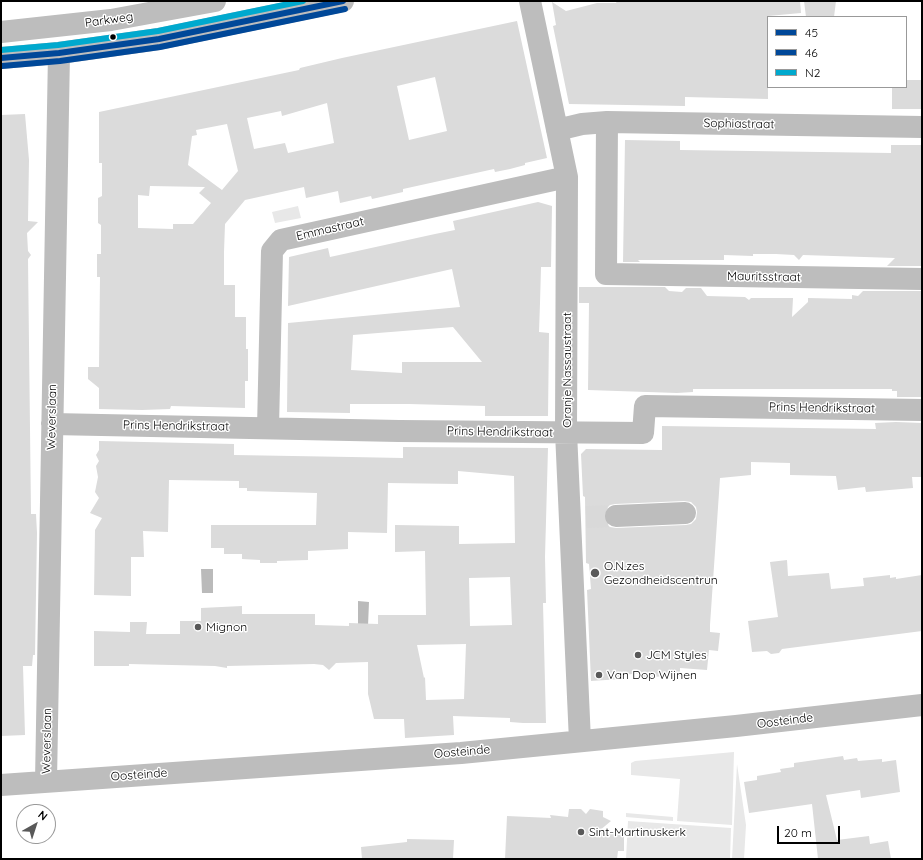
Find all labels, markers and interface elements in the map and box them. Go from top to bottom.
street label: Parkweg [84,9,134,31]
legend [767,16,907,88]
text: 45 [805,25,818,40]
unlabelled marker [108,32,118,42]
text: 46 [805,45,818,60]
text: N2 [805,65,820,80]
street label: Sophiastraat [703,116,775,132]
street label: Emmastraat [295,214,365,244]
street label: Mauritsstraat [727,269,801,285]
street label: Oranje Nassaustraat [560,312,574,428]
street label: Weverslaan [44,384,60,450]
street label: Prins Hendrikstraat [769,400,875,416]
street label: Prins Hendrikstraat [123,418,229,434]
street label: Prins Hendrikstraat [447,424,553,440]
place label: O.N.zes Gezondheidscentrun [604,559,718,587]
marker: O.N.zes Gezondheidscentrun [589,567,601,579]
place label: Mignon [206,620,247,634]
marker: Mignon [193,622,203,632]
place label: JCM Styles [646,648,707,662]
marker: JCM Styles [633,650,643,660]
place label: Van Dop Wijnen [607,668,697,682]
marker: Van Dop Wijnen [594,670,604,680]
street label: Weverslaan [39,708,55,774]
street label: Oosteinde [756,710,814,732]
street label: Oosteinde [433,742,491,762]
street label: Oosteinde [110,766,168,784]
north arrow [16,804,56,844]
text: N [35,807,50,823]
scale bar [779,818,842,844]
place label: Sint-Martinuskerk [589,825,686,839]
text: 20 m [784,825,812,840]
marker: Sint-Martinuskerk [576,827,586,837]

